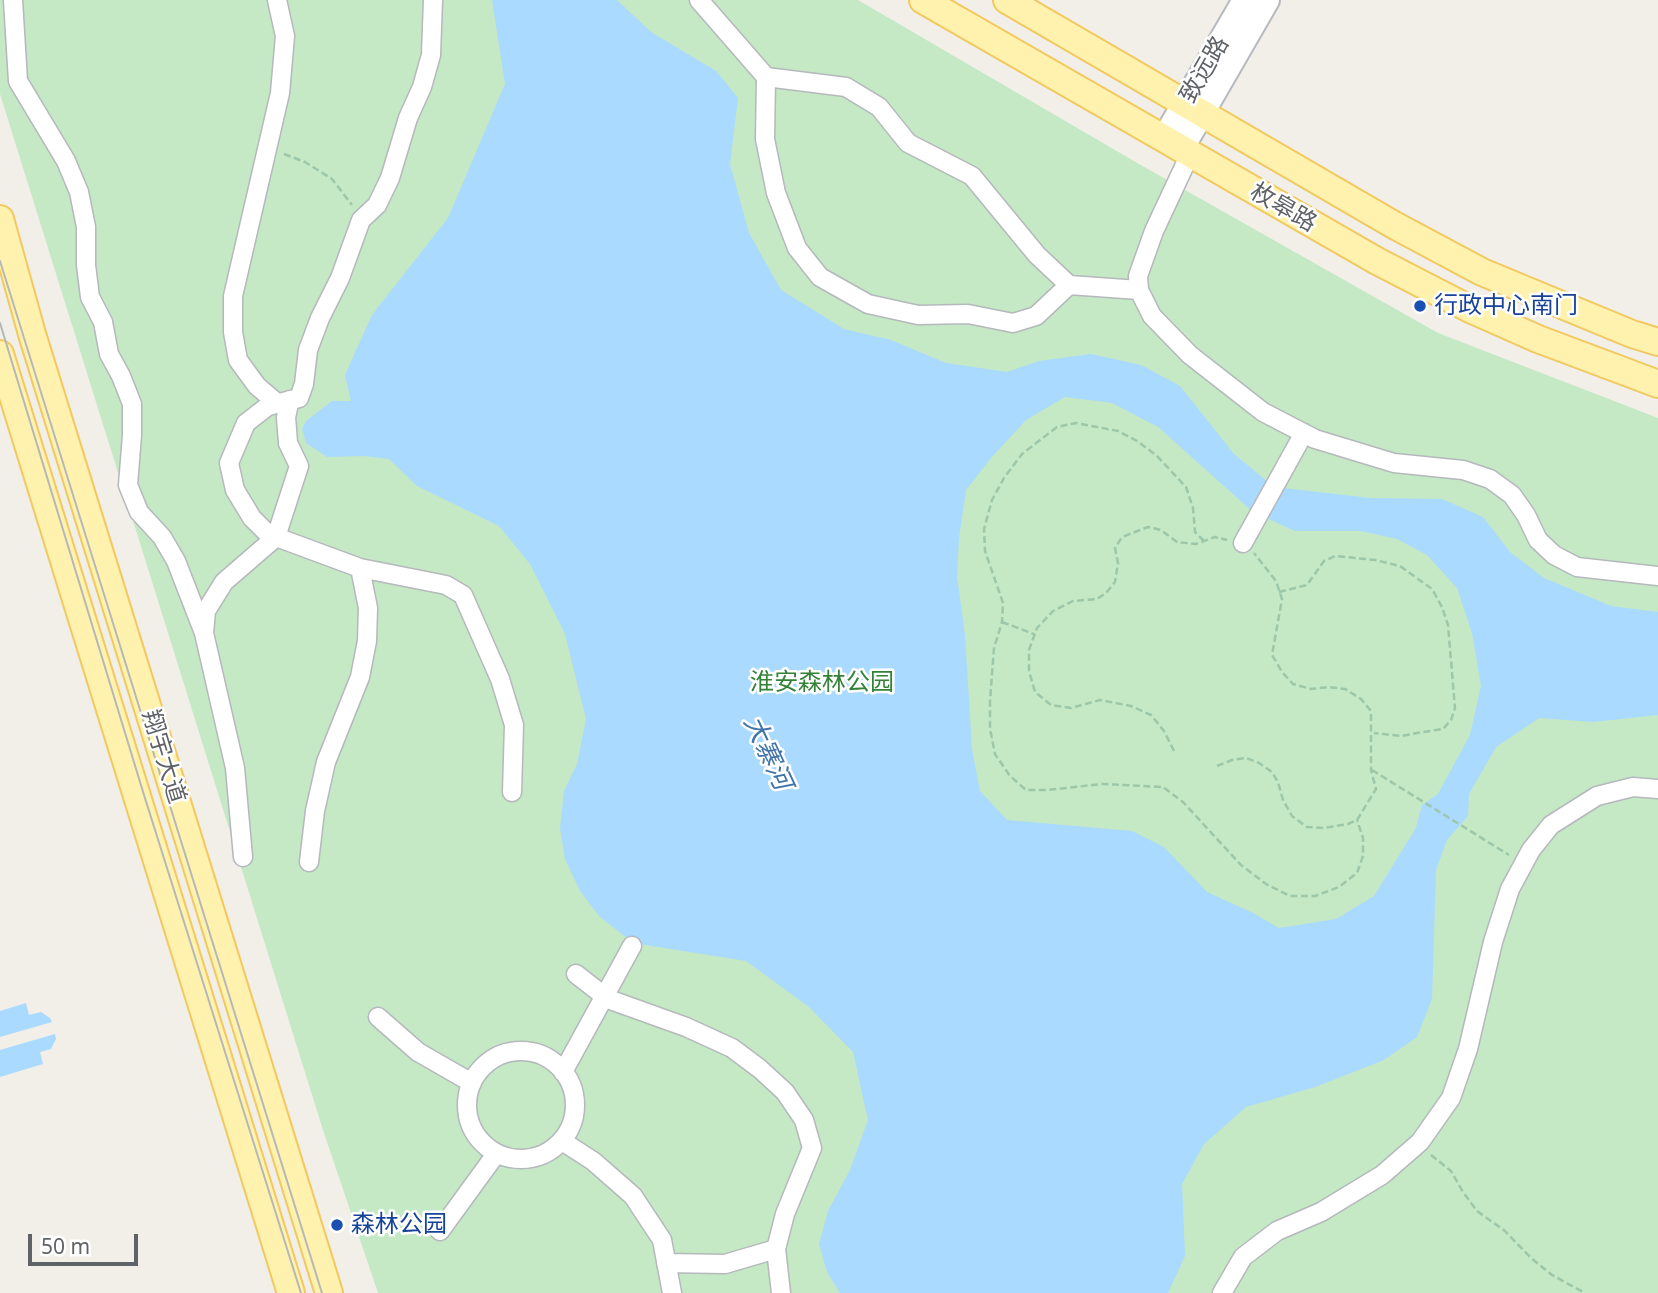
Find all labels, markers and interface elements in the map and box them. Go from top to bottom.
street label: 致远路 [1175,32,1235,108]
street label: 枚皋路 [1245,178,1321,238]
place label: 行政中心南门 [1434,292,1578,320]
marker: 行政中心南门 [1412,298,1428,314]
park label: 淮安森林公园 [750,669,894,697]
street label: 翔宇大道 [135,707,191,807]
water label: 大寨河 [736,711,798,795]
place label: 森林公园 [351,1211,447,1239]
marker: 森林公园 [329,1217,345,1233]
scale bar [32,1220,142,1264]
text: 50 m [41,1232,90,1260]

